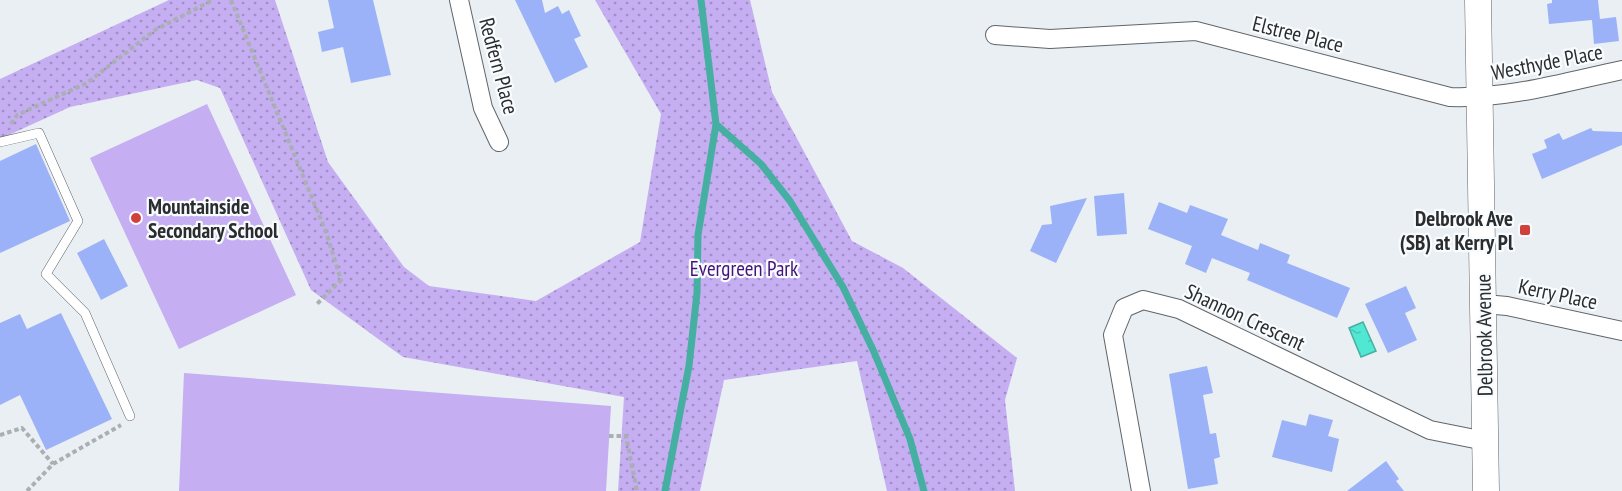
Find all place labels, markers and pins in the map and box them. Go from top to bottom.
place label: Mountainside Secondary School [148,193,279,244]
place label: Delbrook Ave (SB) at Kerry Pl [1400,205,1514,256]
marker: Mountainside Secondary School [129,211,143,225]
marker: Delbrook Ave (SB) at Kerry Pl [1518,223,1532,237]

